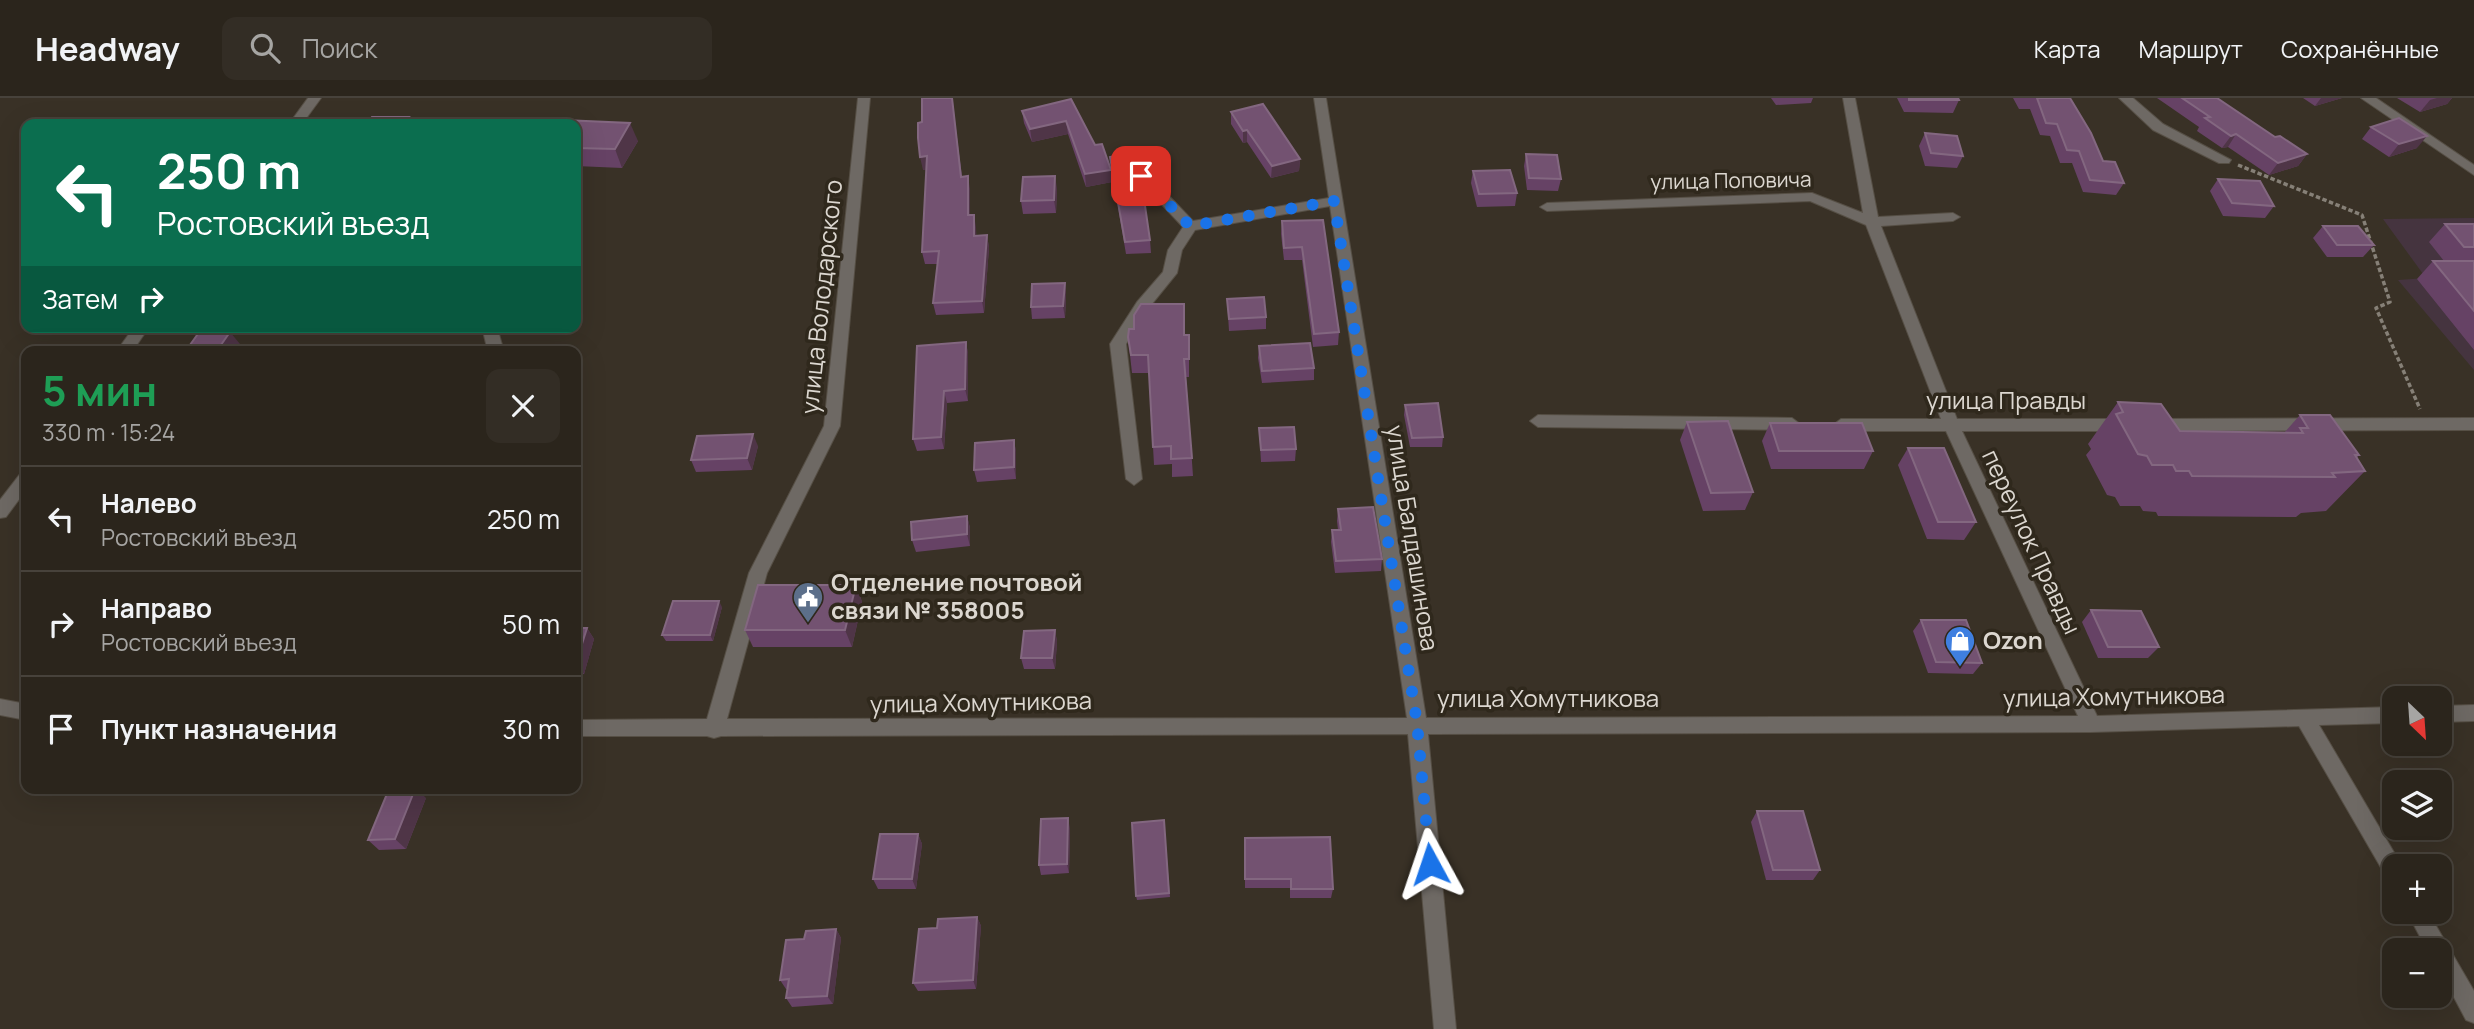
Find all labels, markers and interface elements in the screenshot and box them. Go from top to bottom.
search box [222,17,712,80]
text: Headway [35,26,180,71]
icon: search [246,29,284,67]
text: Поиск [302,30,377,66]
text: Карта [2034,32,2101,65]
text: Маршрут [2139,32,2243,65]
text: Сохранённые [2281,32,2439,65]
text: 250 m [157,137,301,204]
pin [1111,146,1171,206]
icon: left [42,147,133,238]
icon: arrive [1122,157,1160,195]
street label: улица Поповича [1650,165,1812,195]
street label: улица Володарского [792,178,849,416]
text: Ростовский въезд [157,201,429,245]
icon: right [132,280,170,318]
text: Затем [42,281,118,317]
text: 5 мин [42,361,157,419]
button: close [486,369,560,443]
street label: улица Правды [1926,383,2086,416]
text: 330 m · 15:24 [42,416,175,448]
street label: улица Балдашинова [1379,422,1448,653]
street label: переулок Правды [1975,444,2090,639]
text: Налево [101,485,197,521]
icon: left [42,500,80,538]
text: 250 m [487,501,560,537]
text: Ростовский въезд [101,521,297,553]
place label: Отделение почтовой связи № 358005 [831,565,1082,626]
public building icon: Отделение почтовой связи № 358005 [791,580,825,624]
text: Направо [101,590,212,626]
icon: right [42,605,80,643]
text: 50 m [502,606,560,642]
place label: Ozon [1983,623,2043,656]
shop icon: Ozon [1943,624,1977,668]
text: Ростовский въезд [101,626,297,658]
street label: улица Хомутникова [2003,677,2225,714]
street label: улица Хомутникова [1437,681,1659,714]
street label: улица Хомутникова [870,683,1092,720]
north arrow [2382,686,2452,756]
map controls [2382,686,2452,1008]
icon: arrive [42,710,80,748]
text: Пункт назначения [101,711,337,747]
text: 30 m [503,711,560,747]
button: layers [2382,770,2452,840]
position arrow [1393,827,1467,901]
button: + [2382,854,2452,924]
button: − [2382,938,2452,1008]

